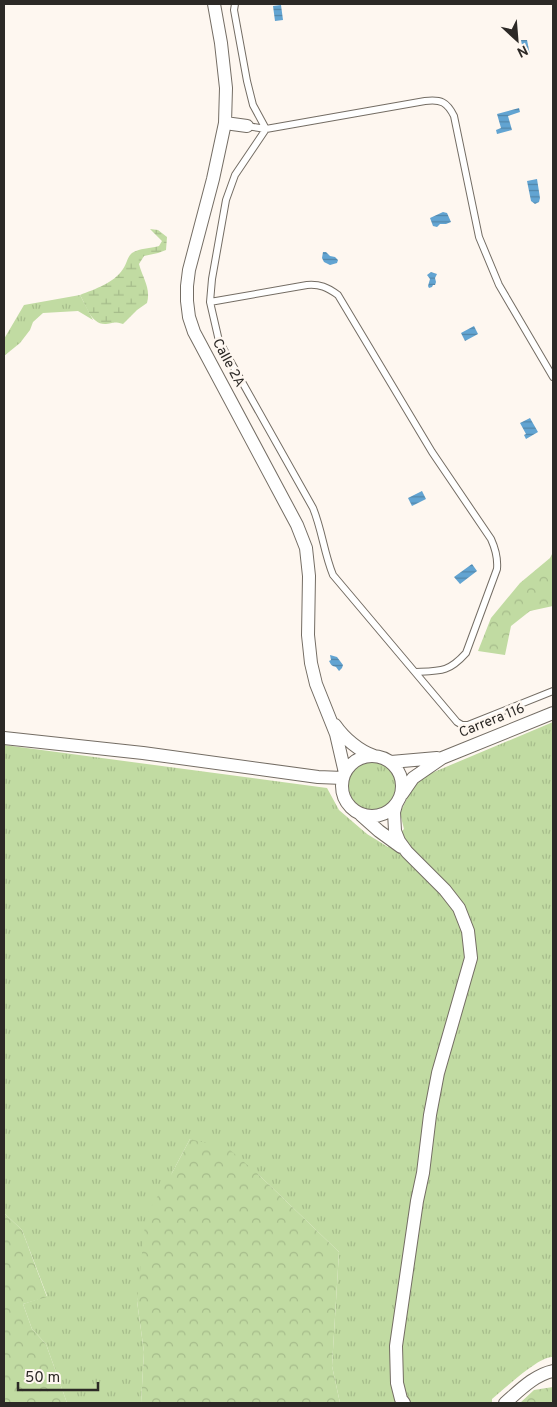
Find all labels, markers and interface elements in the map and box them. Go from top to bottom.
north arrow [492,15,542,65]
text: N [514,40,530,60]
street label: Calle 2A [208,336,248,390]
street label: Carrera 116 [457,700,527,742]
scale bar [18,1360,98,1392]
text: 50 m [25,1369,60,1388]

